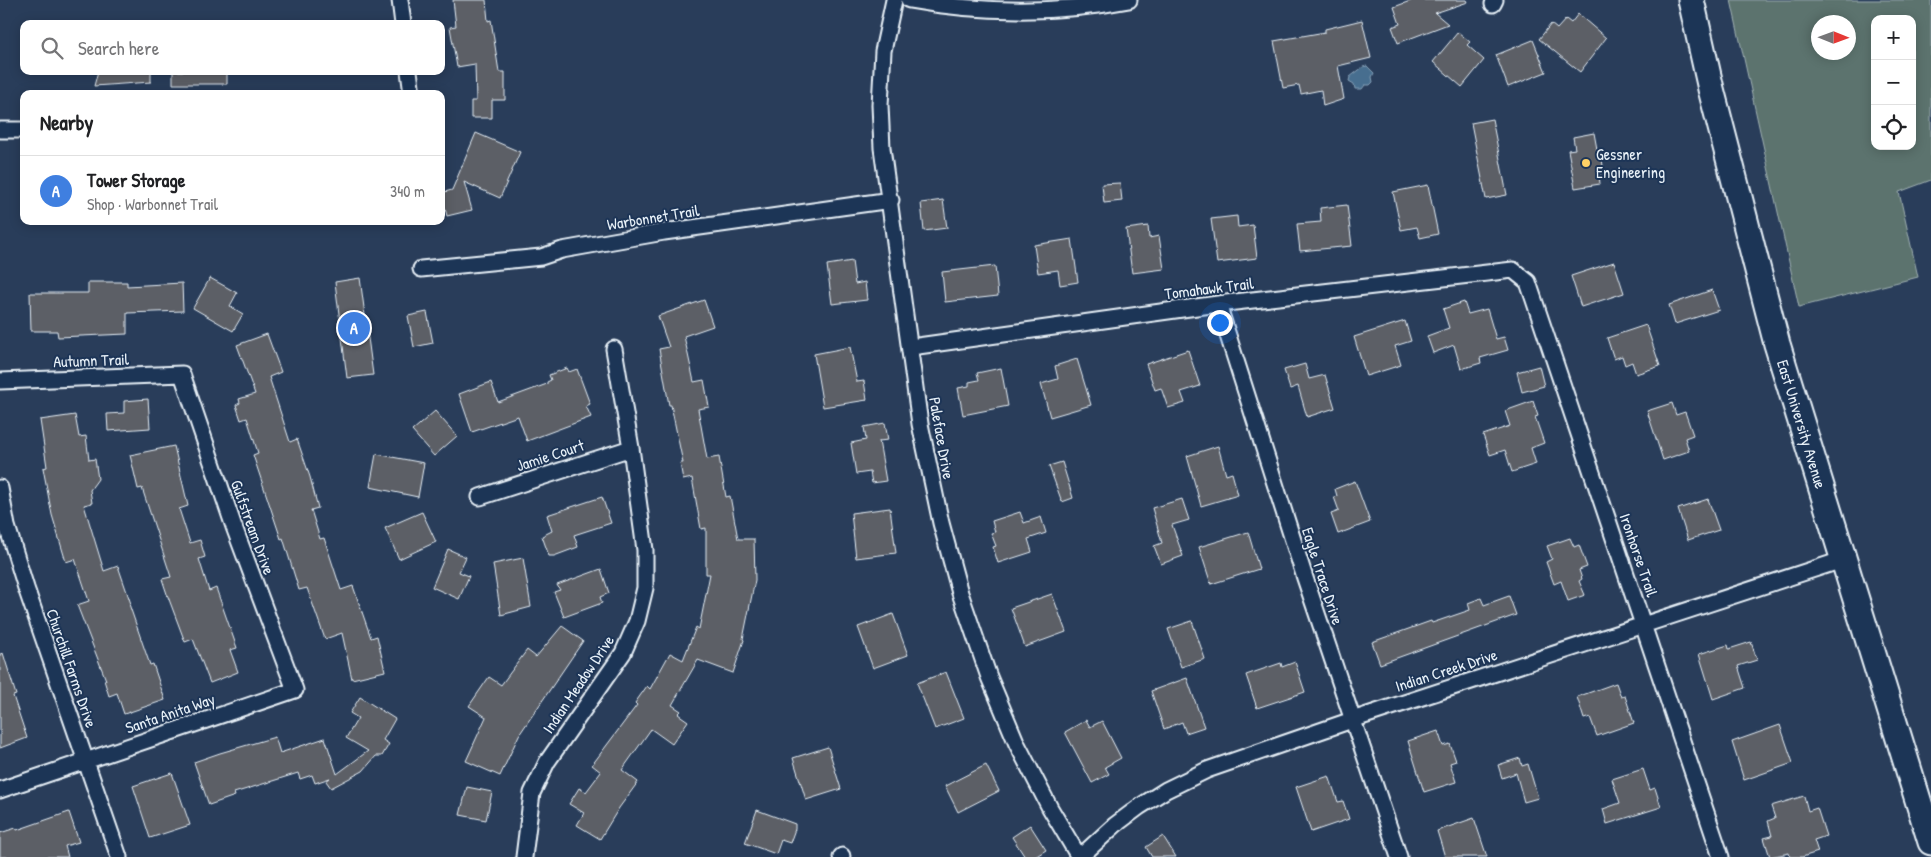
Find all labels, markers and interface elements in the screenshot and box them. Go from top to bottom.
north arrow [1811,15,1856,60]
map controls [1871,15,1916,150]
button: + [1871,15,1916,60]
search box [20,20,445,75]
icon: search [38,34,66,62]
text: Search here [78,35,159,61]
button: − [1871,60,1916,105]
button: locate [1871,105,1916,150]
text: Nearby [40,108,93,137]
place label: Gessner Engineering [1596,143,1665,183]
marker: Gessner Engineering [1580,157,1592,169]
text: Tower Storage [87,167,185,193]
text: A [52,180,60,202]
text: 340 m [390,180,425,202]
text: Shop · Warbonnet Trail [87,193,218,215]
street label: Warbonnet Trail [605,199,701,235]
street label: Tomahawk Trail [1163,272,1256,304]
pin: A [338,309,370,347]
your location [1207,310,1233,336]
street label: Autumn Trail [53,348,130,372]
street label: East University Avenue [1772,357,1832,492]
street label: Paleface Drive [924,395,960,481]
street label: Jamie Court [513,434,587,476]
street label: Gulfstream Drive [226,477,281,578]
street label: Ironhorse Trail [1614,510,1664,600]
street label: Eagle Trace Drive [1297,525,1349,628]
street label: Churchill Farms Drive [41,606,103,731]
street label: Indian Meadow Drive [537,630,619,737]
street label: Indian Creek Drive [1392,643,1500,697]
street label: Santa Anita Way [122,687,218,739]

